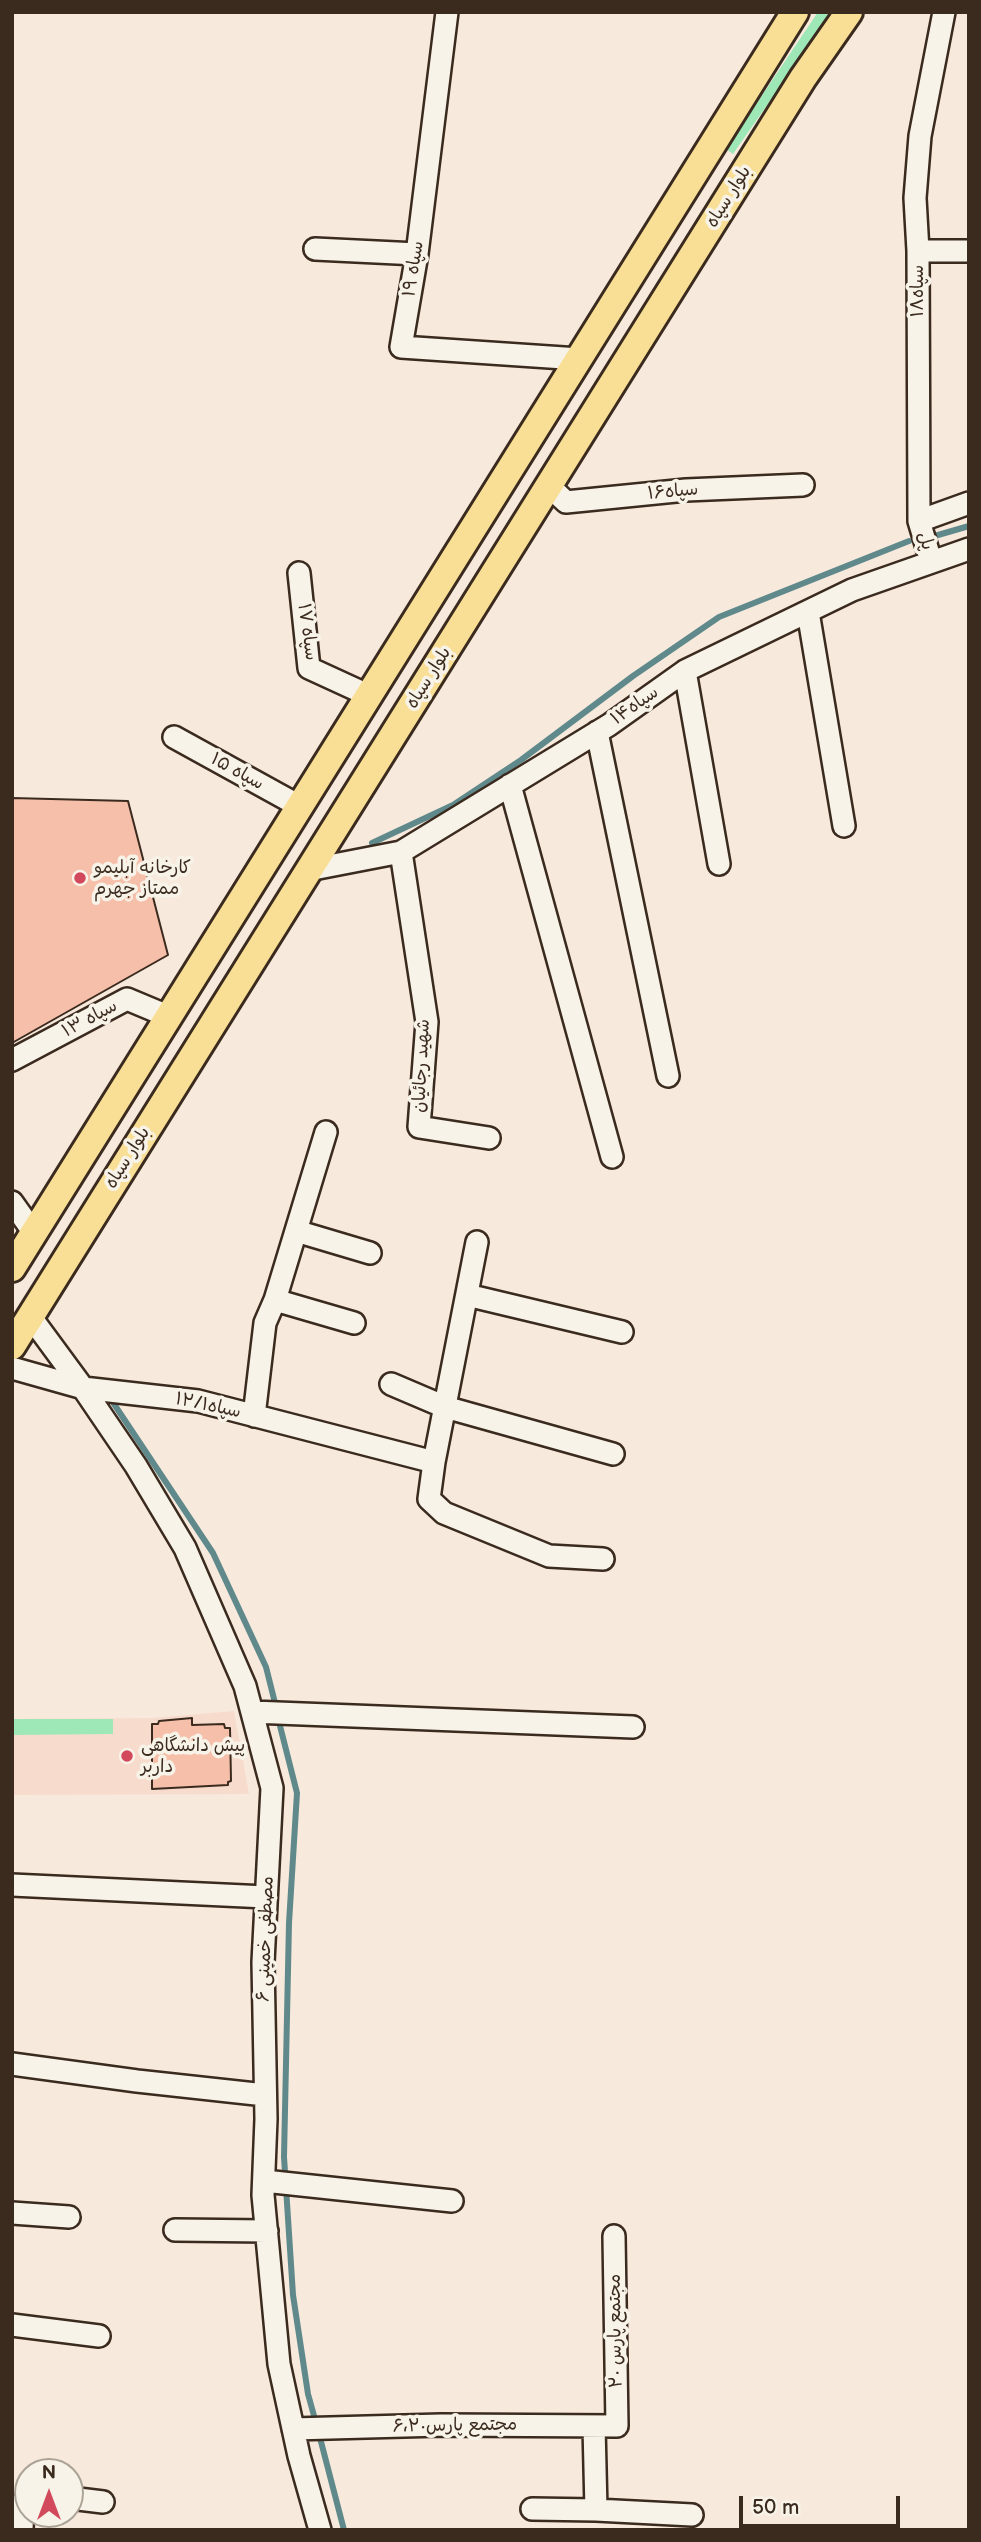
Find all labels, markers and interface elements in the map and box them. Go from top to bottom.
street label: بلوار سپاه [702,162,756,232]
street label: سپاه ۱۹ [399,240,429,298]
street label: سپاه۱۸ [907,265,929,317]
street label: سپاه۱۶ [647,479,699,505]
street label: پل [912,529,938,553]
street label: سپاه ۱۷ [292,602,322,662]
street label: بلوار سپاه [402,643,456,713]
street label: سپاه۱۴ [607,682,663,730]
street label: سپاه ۱۵ [207,749,267,795]
place label: کارخانه آبلیمو ممتاز جهرم [94,857,191,900]
marker: کارخانه آبلیمو ممتاز جهرم [72,870,88,886]
street label: سپاه ۱۳ [59,996,121,1042]
street label: شهید رجائیان [409,1019,435,1113]
street label: بلوار سپاه [101,1123,155,1193]
street label: سپاه۱۲/۱ [173,1389,243,1423]
place label: پیش دانشگاهی داربر [141,1735,245,1778]
marker: پیش دانشگاهی داربر [119,1748,135,1764]
street label: مصطفی خمینی ۶ [253,1876,279,2002]
street label: مجتمع پارس ۲۰ [604,2274,628,2388]
street label: ۶،مجتمع پارس۲۰ [393,2414,517,2438]
north arrow [14,2458,84,2528]
text: N [42,2462,56,2485]
scale bar [743,2482,904,2526]
text: 50 m [752,2495,799,2520]

